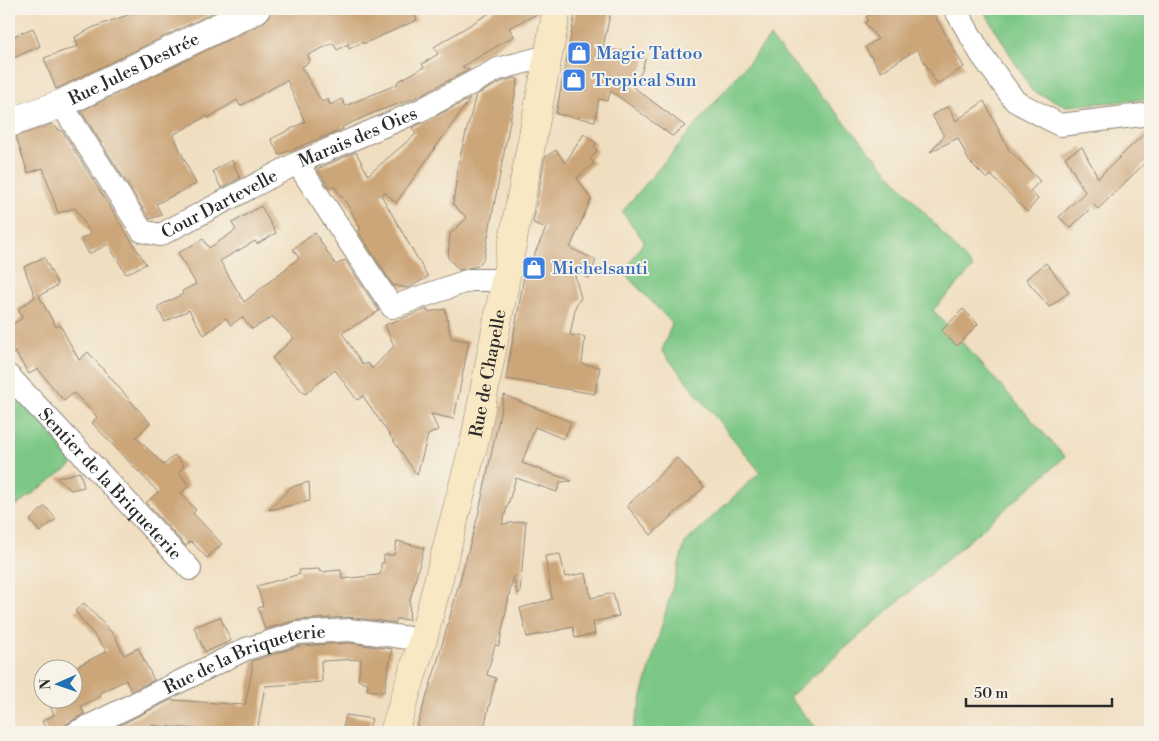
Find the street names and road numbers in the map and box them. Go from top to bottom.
street label: Rue Jules Destrée [64,27,203,110]
street label: Marais des Oies [295,101,421,173]
street label: Cour Dartevelle [157,164,281,244]
street label: Rue de Chapelle [464,307,511,439]
street label: Sentier de la Briqueterie [33,403,187,565]
street label: Rue de la Briqueterie [160,620,326,699]

